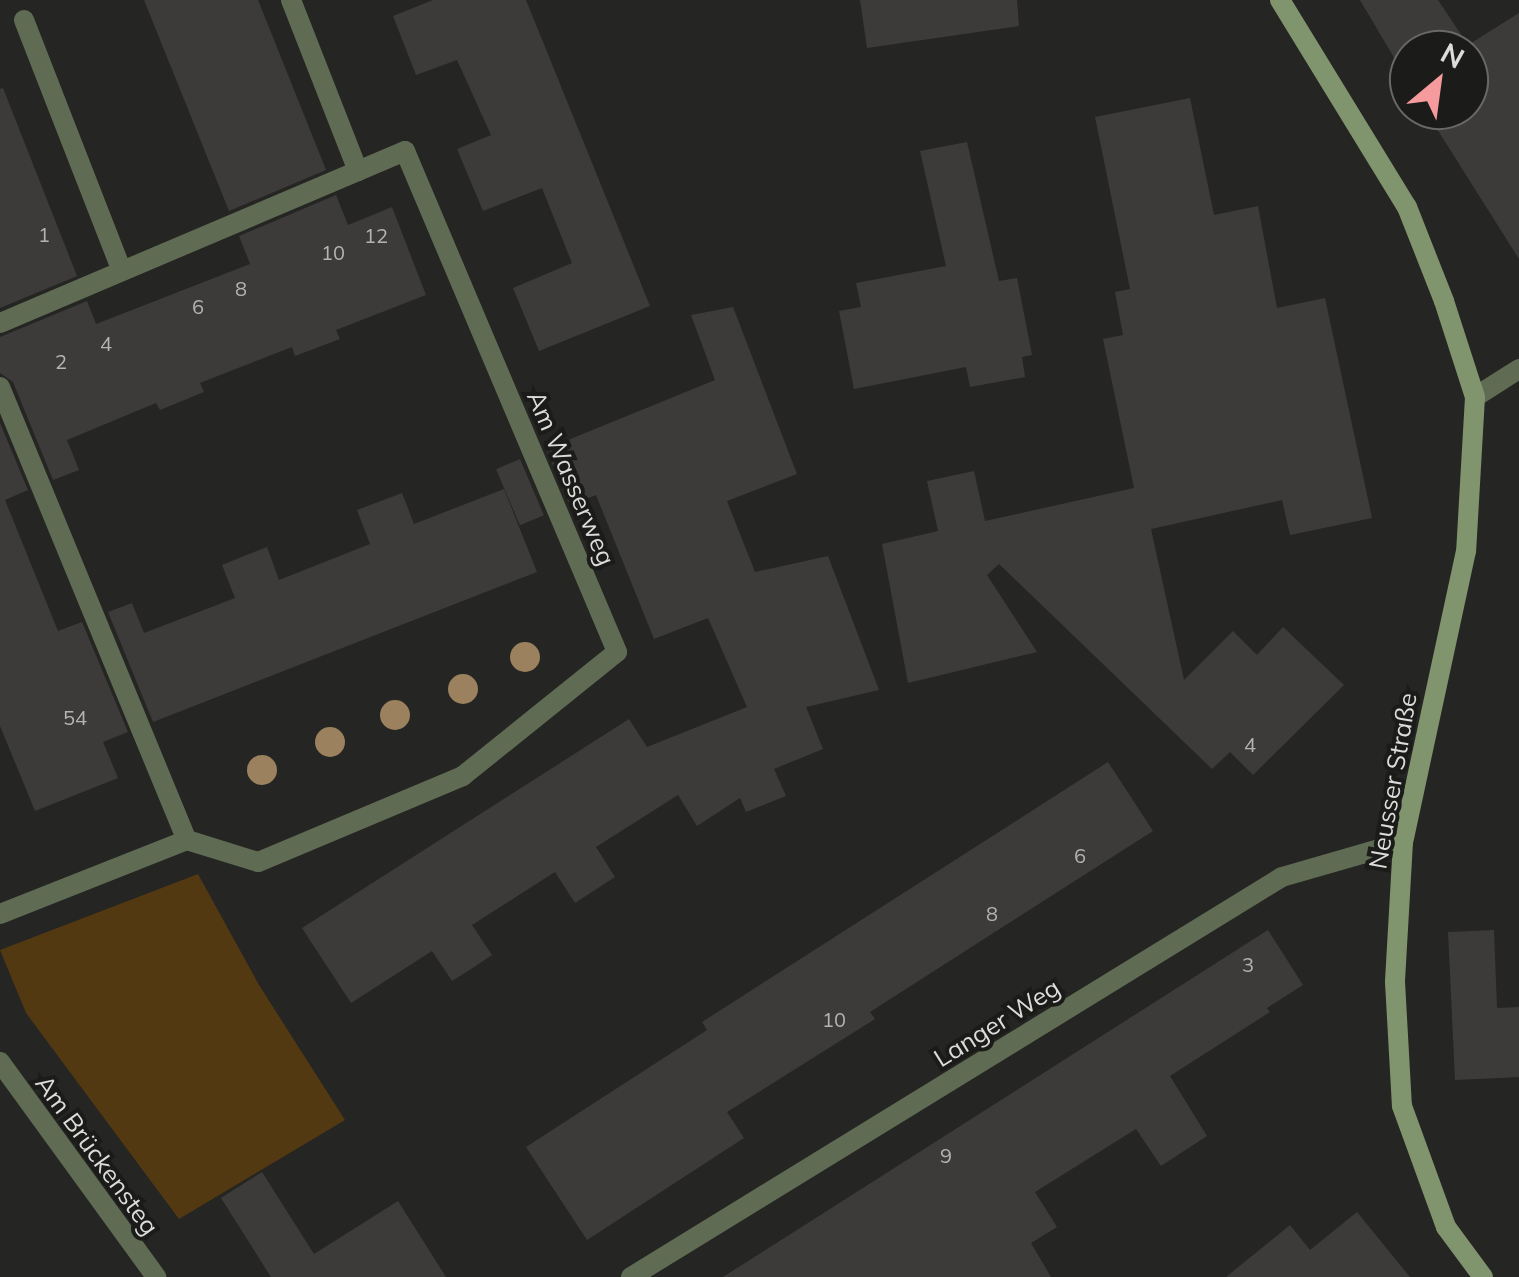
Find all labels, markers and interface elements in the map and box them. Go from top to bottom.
north arrow [1389,30,1489,130]
text: N [1435,35,1471,75]
house number: 1 [38,222,50,246]
house number: 12 [364,223,388,247]
house number: 10 [321,240,345,264]
house number: 8 [235,276,247,300]
house number: 6 [192,294,204,318]
house number: 4 [100,331,112,355]
house number: 2 [55,349,67,373]
street label: Am Wasserweg [521,386,621,570]
street label: Neusser Straße [1363,691,1423,871]
house number: 54 [63,705,87,729]
house number: 4 [1244,732,1256,756]
house number: 6 [1074,843,1086,867]
house number: 8 [986,901,998,925]
house number: 3 [1242,952,1254,976]
street label: Langer Weg [929,973,1065,1073]
house number: 10 [822,1007,846,1031]
street label: Am Brückensteg [29,1069,165,1241]
house number: 9 [940,1143,952,1167]

